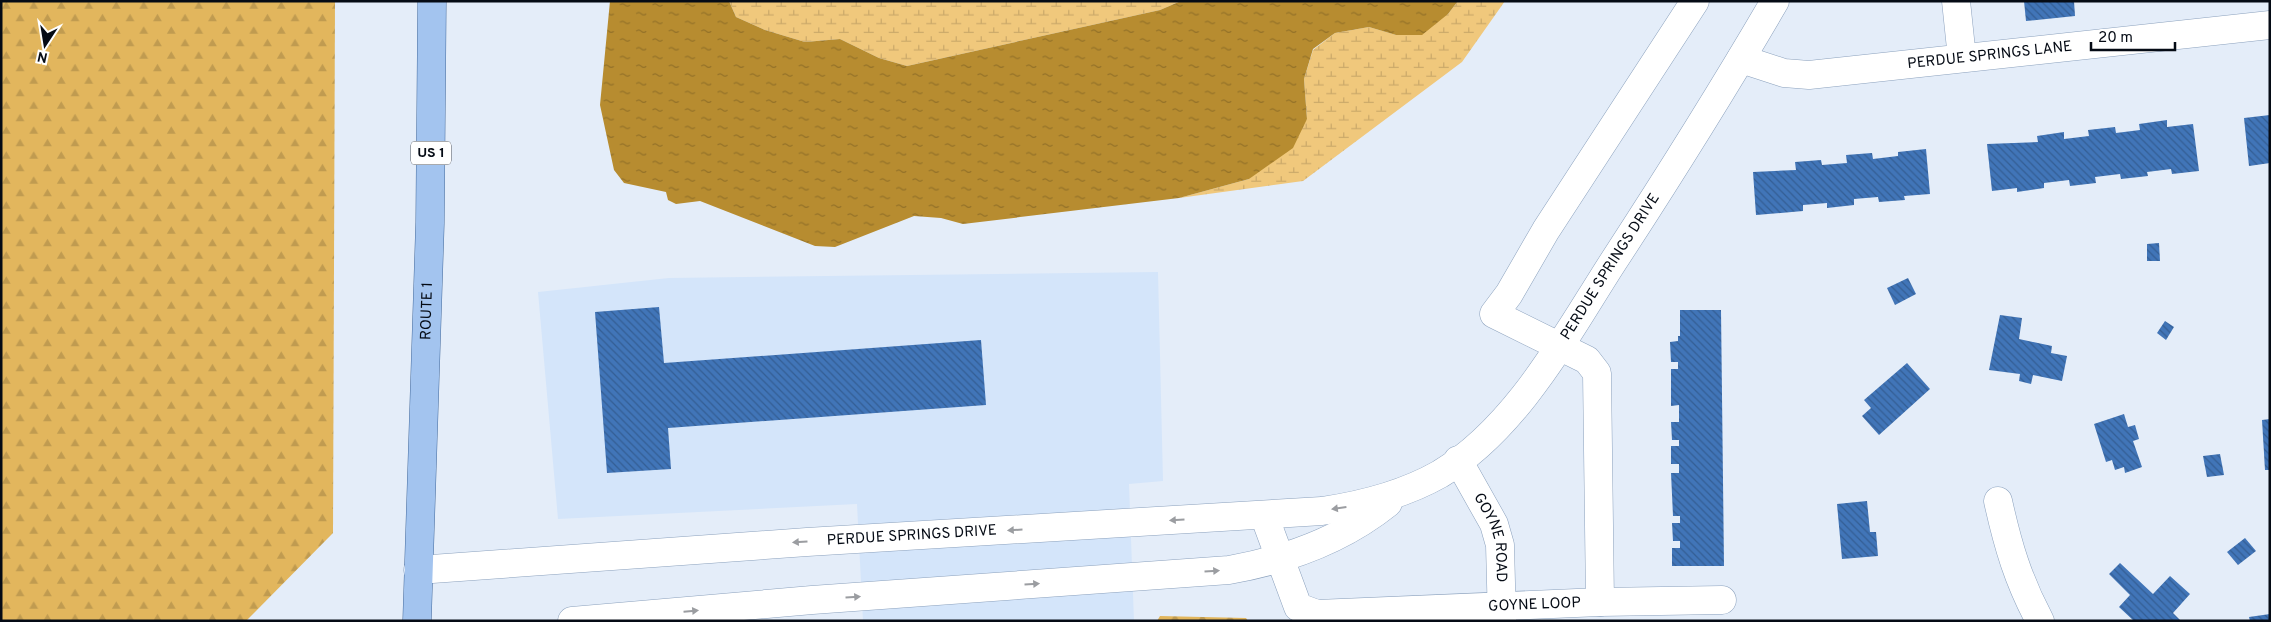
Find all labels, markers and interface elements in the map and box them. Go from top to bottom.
north arrow [20,20,70,70]
scale bar [2091,20,2175,52]
text: 20 m [2098,29,2133,48]
street label: PERDUE SPRINGS LANE [1906,37,2073,74]
text: N [36,47,49,66]
road number: US 1 [411,142,451,164]
street label: PERDUE SPRINGS DRIVE [1557,190,1664,344]
street label: ROUTE 1 [417,282,438,341]
street label: GOYNE ROAD [1469,490,1510,583]
one-way arrow [1331,505,1347,513]
one-way arrow [1169,517,1185,525]
street label: PERDUE SPRINGS DRIVE [826,521,997,550]
one-way arrow [1007,526,1023,534]
one-way arrow [792,539,808,547]
one-way arrow [1204,566,1220,574]
one-way arrow [1024,580,1040,588]
one-way arrow [845,593,861,601]
street label: GOYNE LOOP [1488,593,1581,616]
one-way arrow [683,606,699,614]

